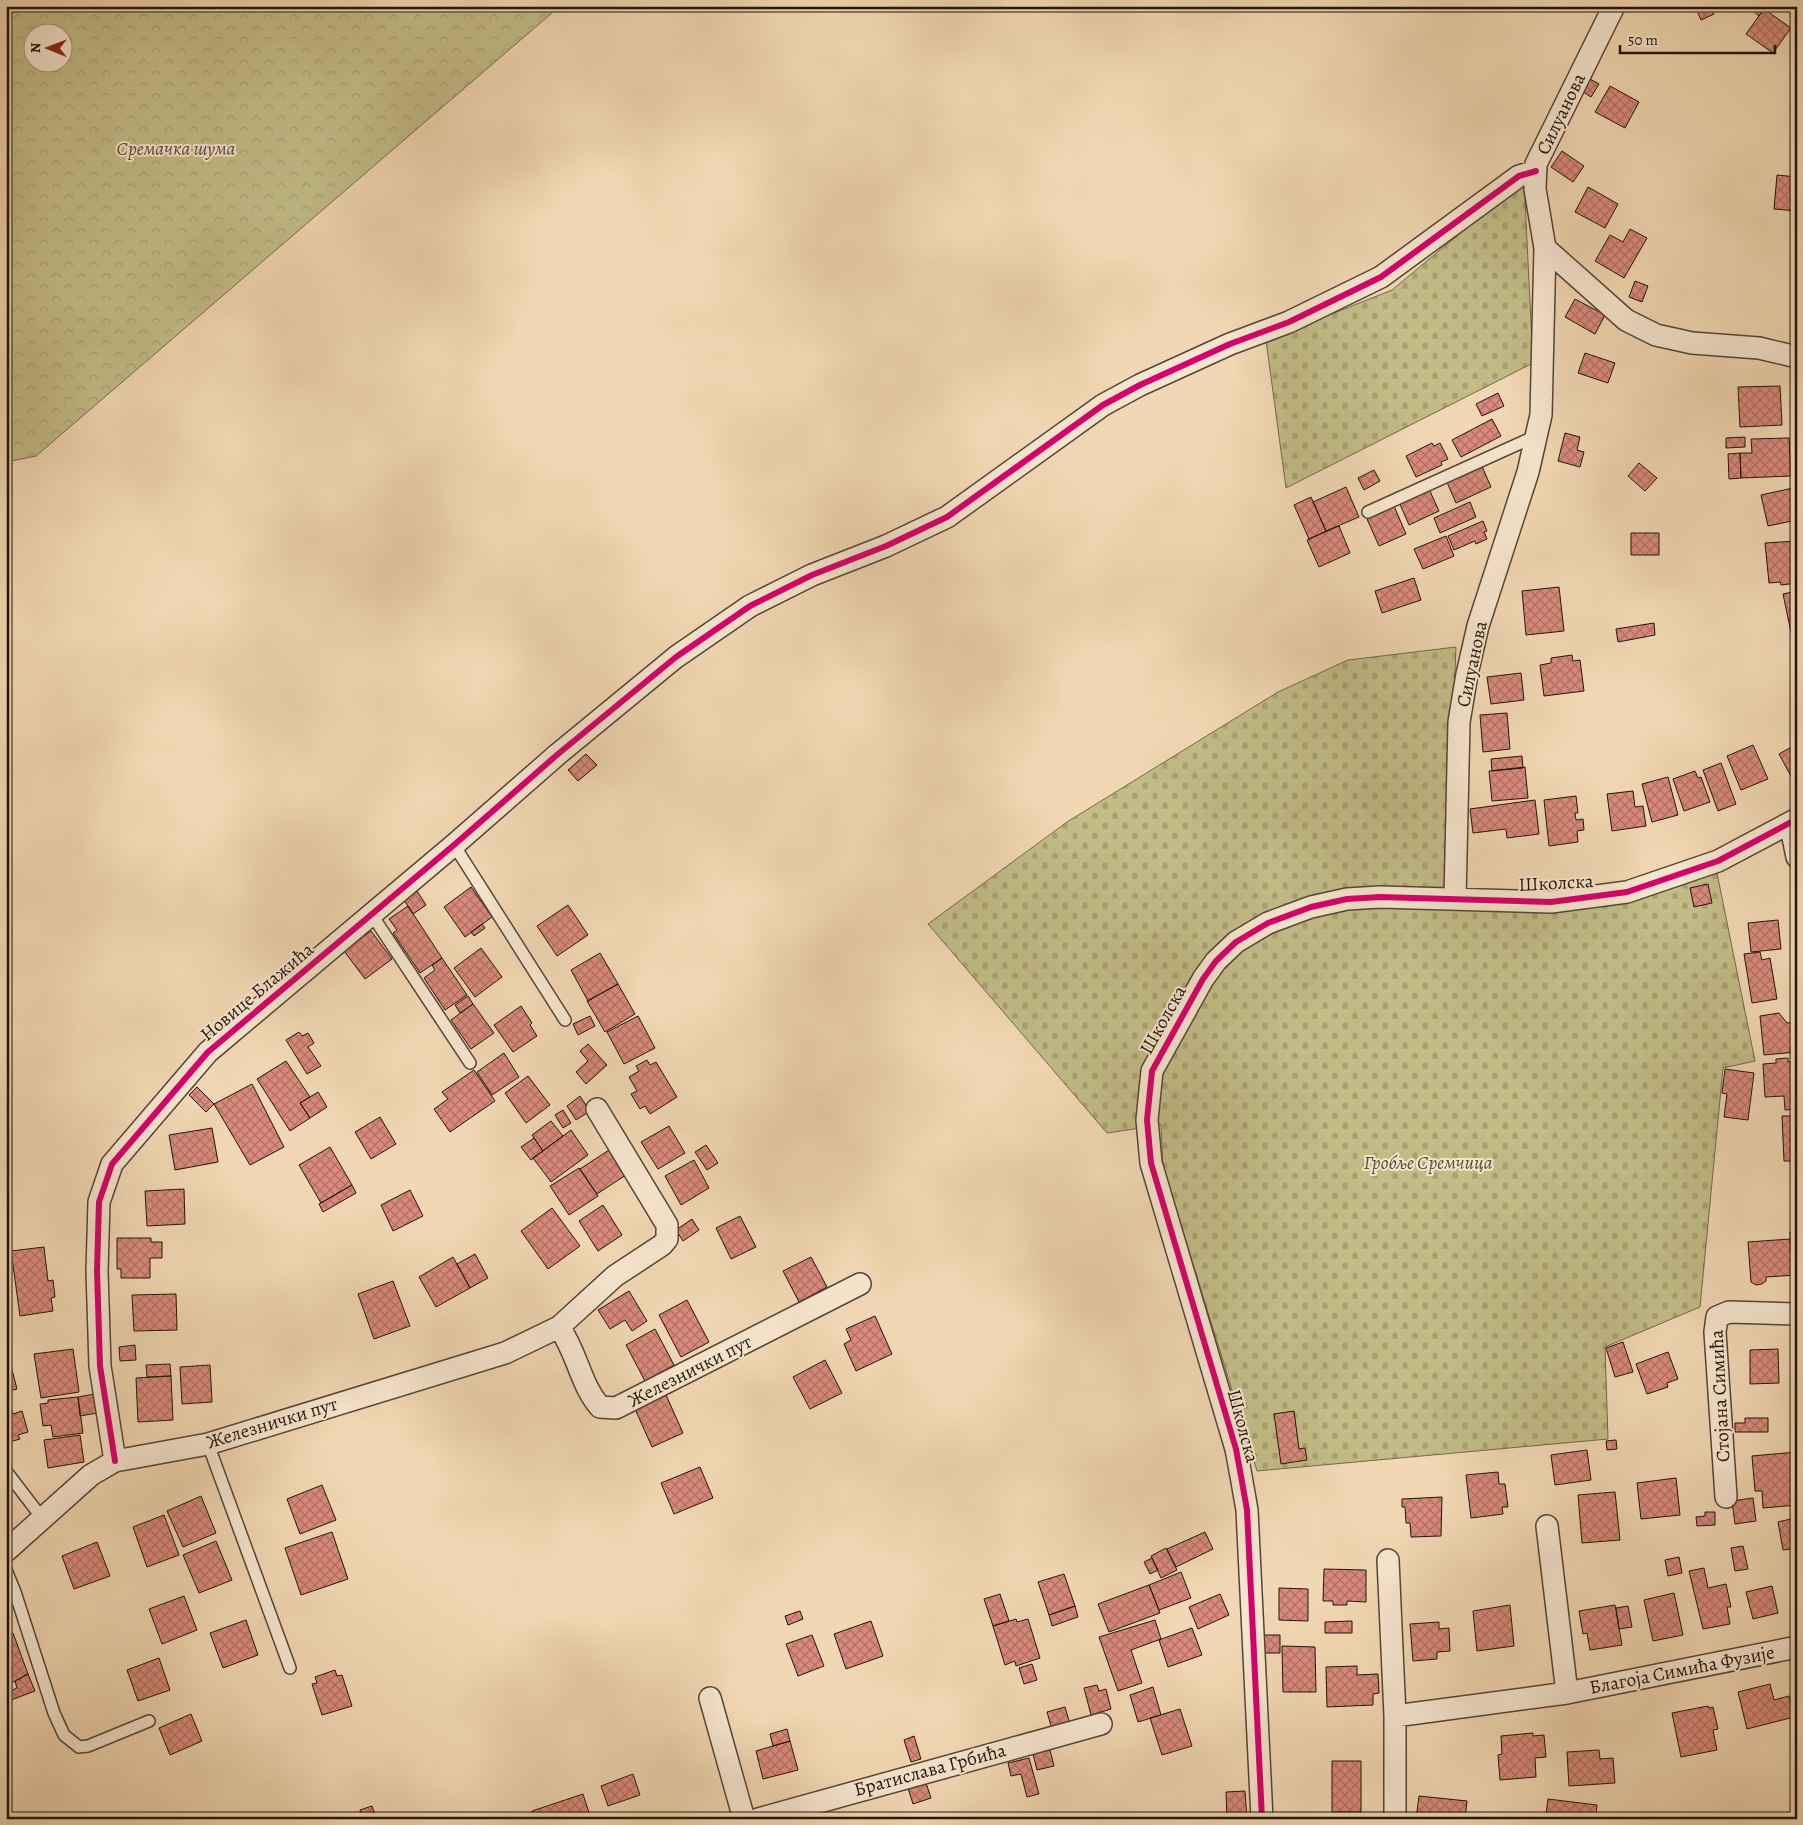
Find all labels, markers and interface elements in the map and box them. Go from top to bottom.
north arrow [22,22,72,72]
scale bar [1620,22,1776,54]
text: 50 m [1628,30,1658,50]
text: N [26,43,45,53]
street label: Силуанова [1530,69,1592,159]
park label: Сремачка шума [117,136,236,162]
street label: Силуанова [1450,618,1494,710]
street label: Школска [1518,868,1594,898]
street label: Новице Блажића [195,937,319,1047]
street label: Школска [1133,981,1193,1059]
park label: Гробље Сремчица [1363,1150,1493,1176]
street label: Железнички пут [624,1328,757,1413]
street label: Стојана Симића [1704,1329,1736,1463]
street label: Школска [1221,1386,1265,1466]
street label: Железнички пут [203,1391,341,1455]
street label: Благоја Симића Фузије [1587,1639,1777,1701]
street label: Братислава Грбића [851,1737,1009,1803]

